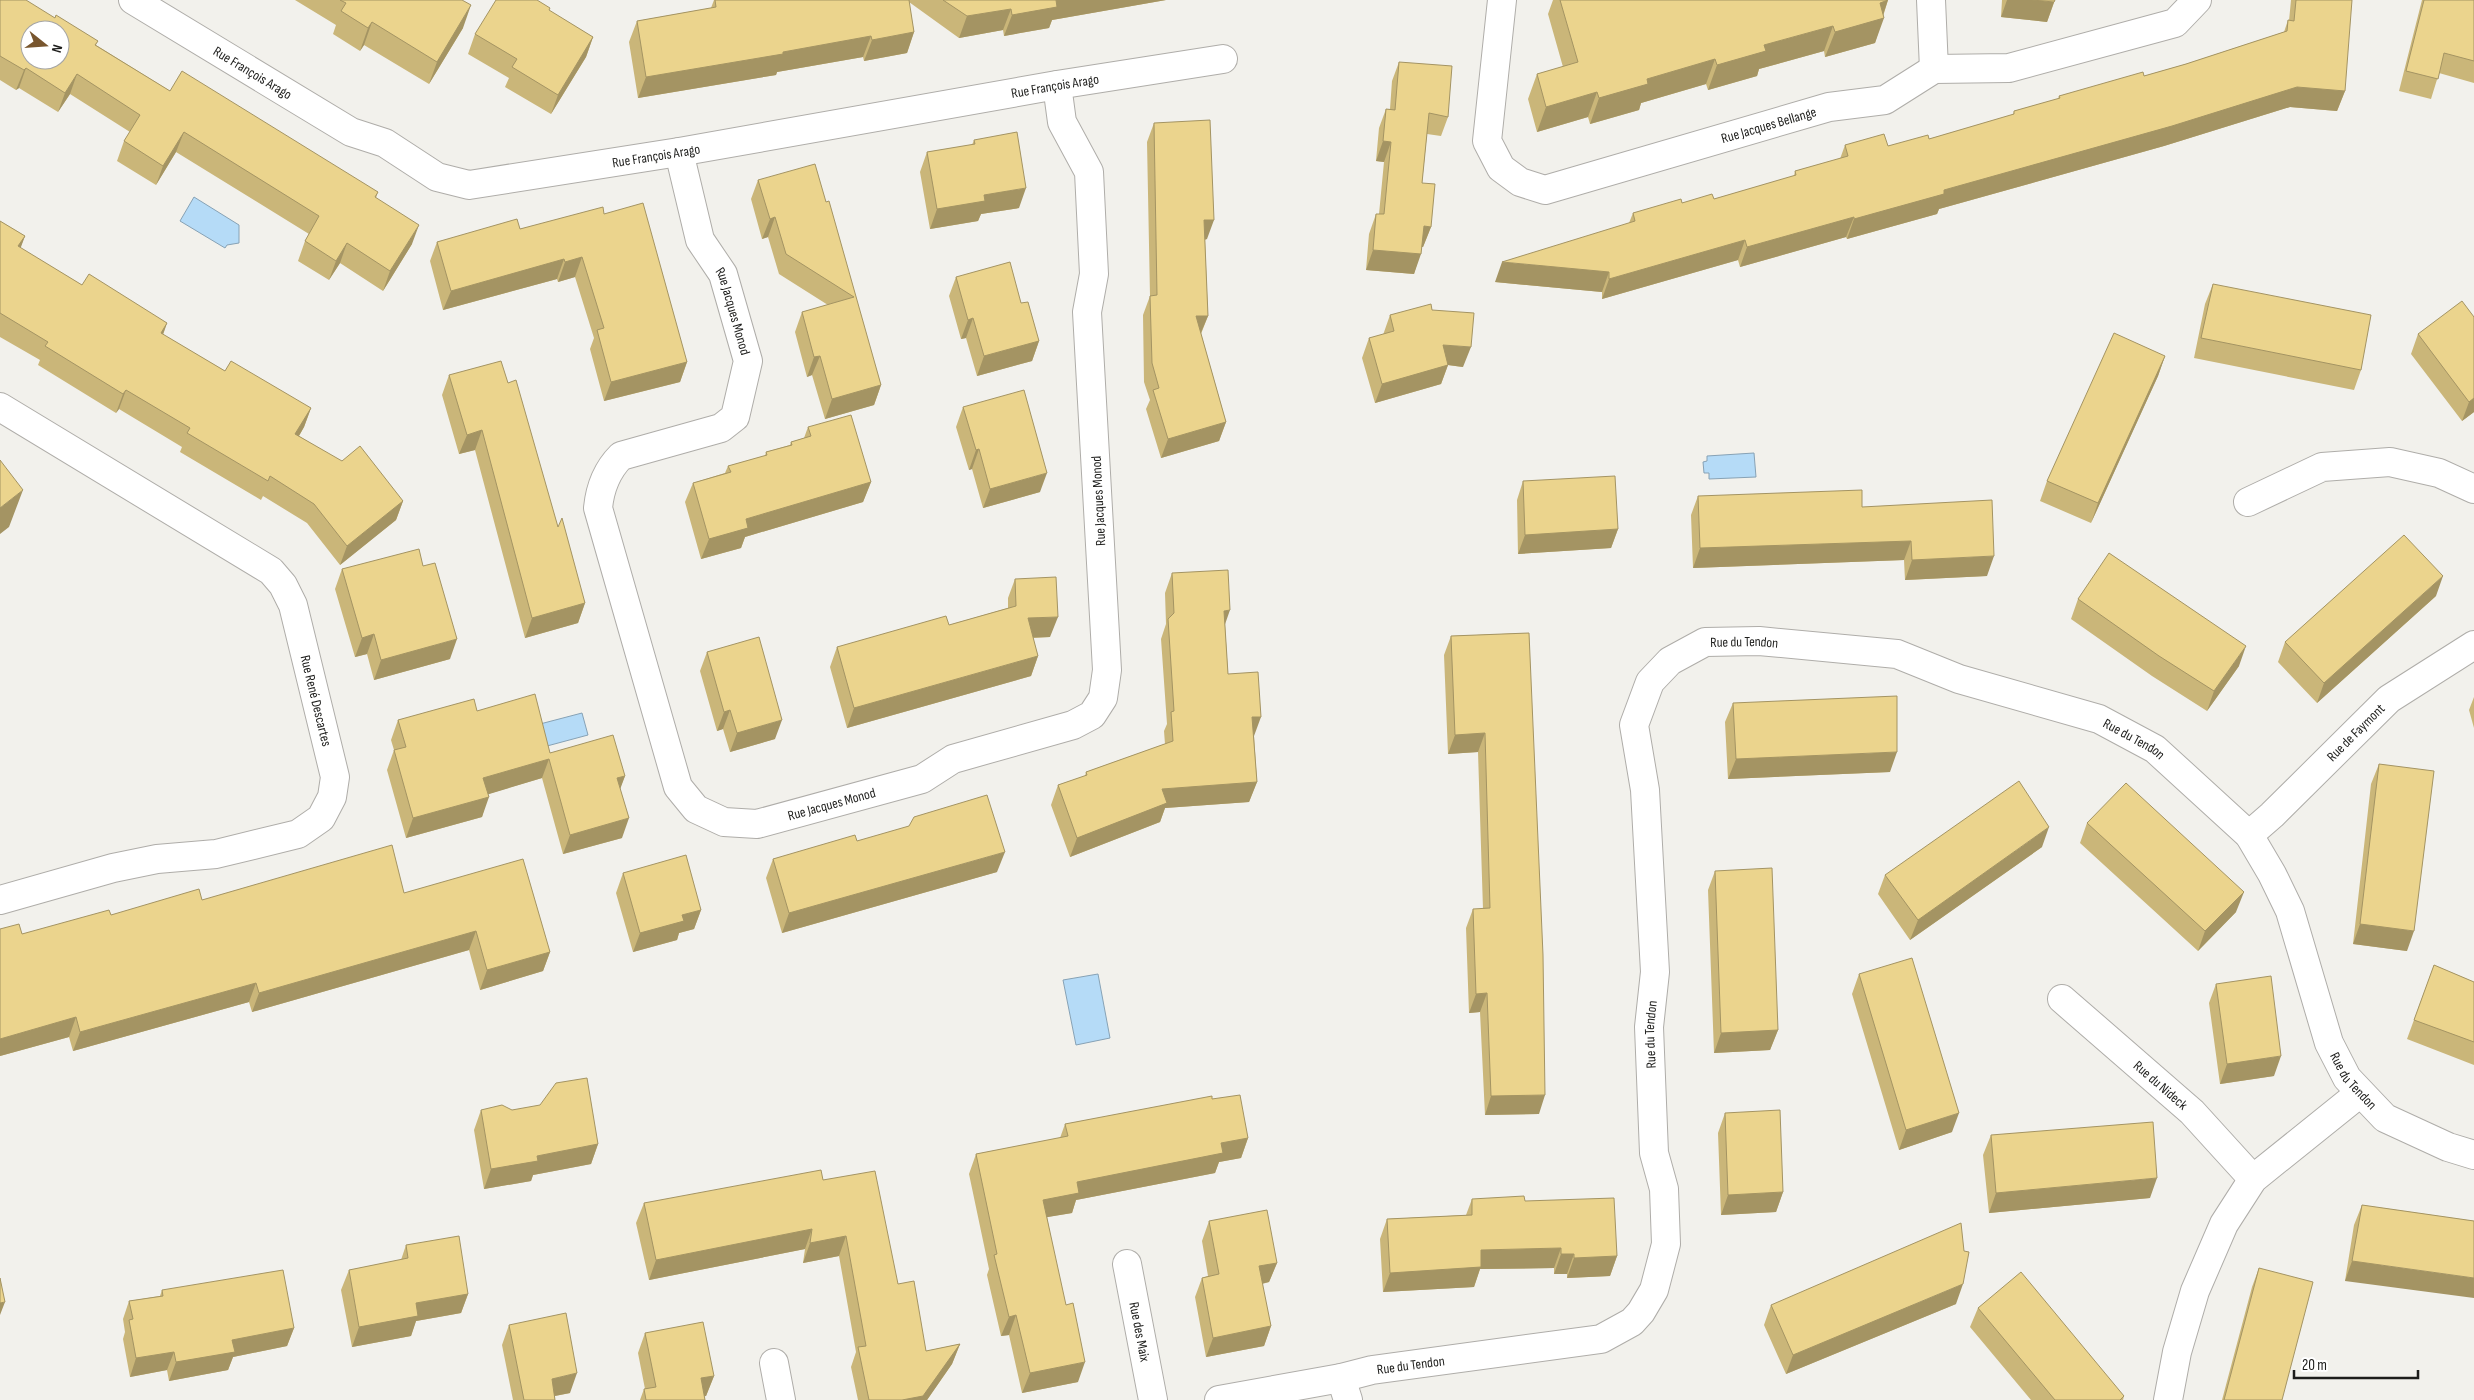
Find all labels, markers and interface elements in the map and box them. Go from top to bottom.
north arrow [20,20,70,70]
text: N [48,43,66,55]
street label: Rue François Arago [210,43,295,103]
street label: Rue François Arago [1010,71,1100,102]
street label: Rue Jacques Bellange [1719,103,1818,147]
street label: Rue François Arago [611,140,702,171]
street label: Rue Jacques Monod [712,264,754,357]
street label: Rue Jacques Monod [1088,455,1109,547]
street label: Rue du Tendon [1710,633,1779,652]
street label: Rue René Descartes [297,653,335,748]
street label: Rue de Faymont [2323,700,2388,765]
street label: Rue du Tendon [2100,715,2168,763]
street label: Rue Jacques Monod [786,784,878,824]
street label: Rue du Tendon [1641,1000,1661,1069]
street label: Rue du Tendon [2326,1049,2380,1113]
street label: Rue du Nideck [2130,1057,2192,1114]
street label: Rue des Maix [1125,1301,1154,1364]
scale bar [2294,1348,2418,1380]
street label: Rue du Tendon [1376,1352,1446,1378]
text: 20 m [2302,1356,2327,1375]

